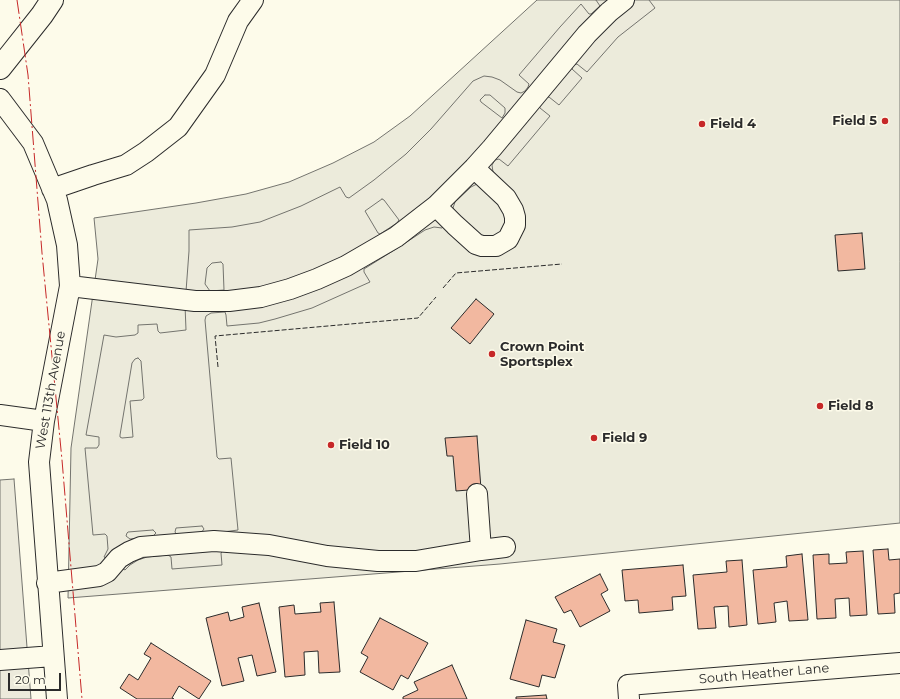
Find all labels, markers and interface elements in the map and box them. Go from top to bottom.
place label: Field 5 [832,113,877,129]
place label: Field 4 [710,116,756,132]
marker: Field 5 [880,116,890,126]
marker: Field 4 [697,119,707,129]
street label: West 113th Avenue [33,330,69,450]
place label: Crown Point Sportsplex [500,339,585,370]
marker: Crown Point Sportsplex [487,349,497,359]
place label: Field 8 [828,398,874,414]
marker: Field 8 [815,401,825,411]
place label: Field 9 [602,430,647,446]
marker: Field 9 [589,433,599,443]
place label: Field 10 [339,437,390,453]
marker: Field 10 [326,440,336,450]
street label: South Heather Lane [698,661,830,687]
scale bar [10,665,63,691]
text: 20 m [15,672,46,687]

